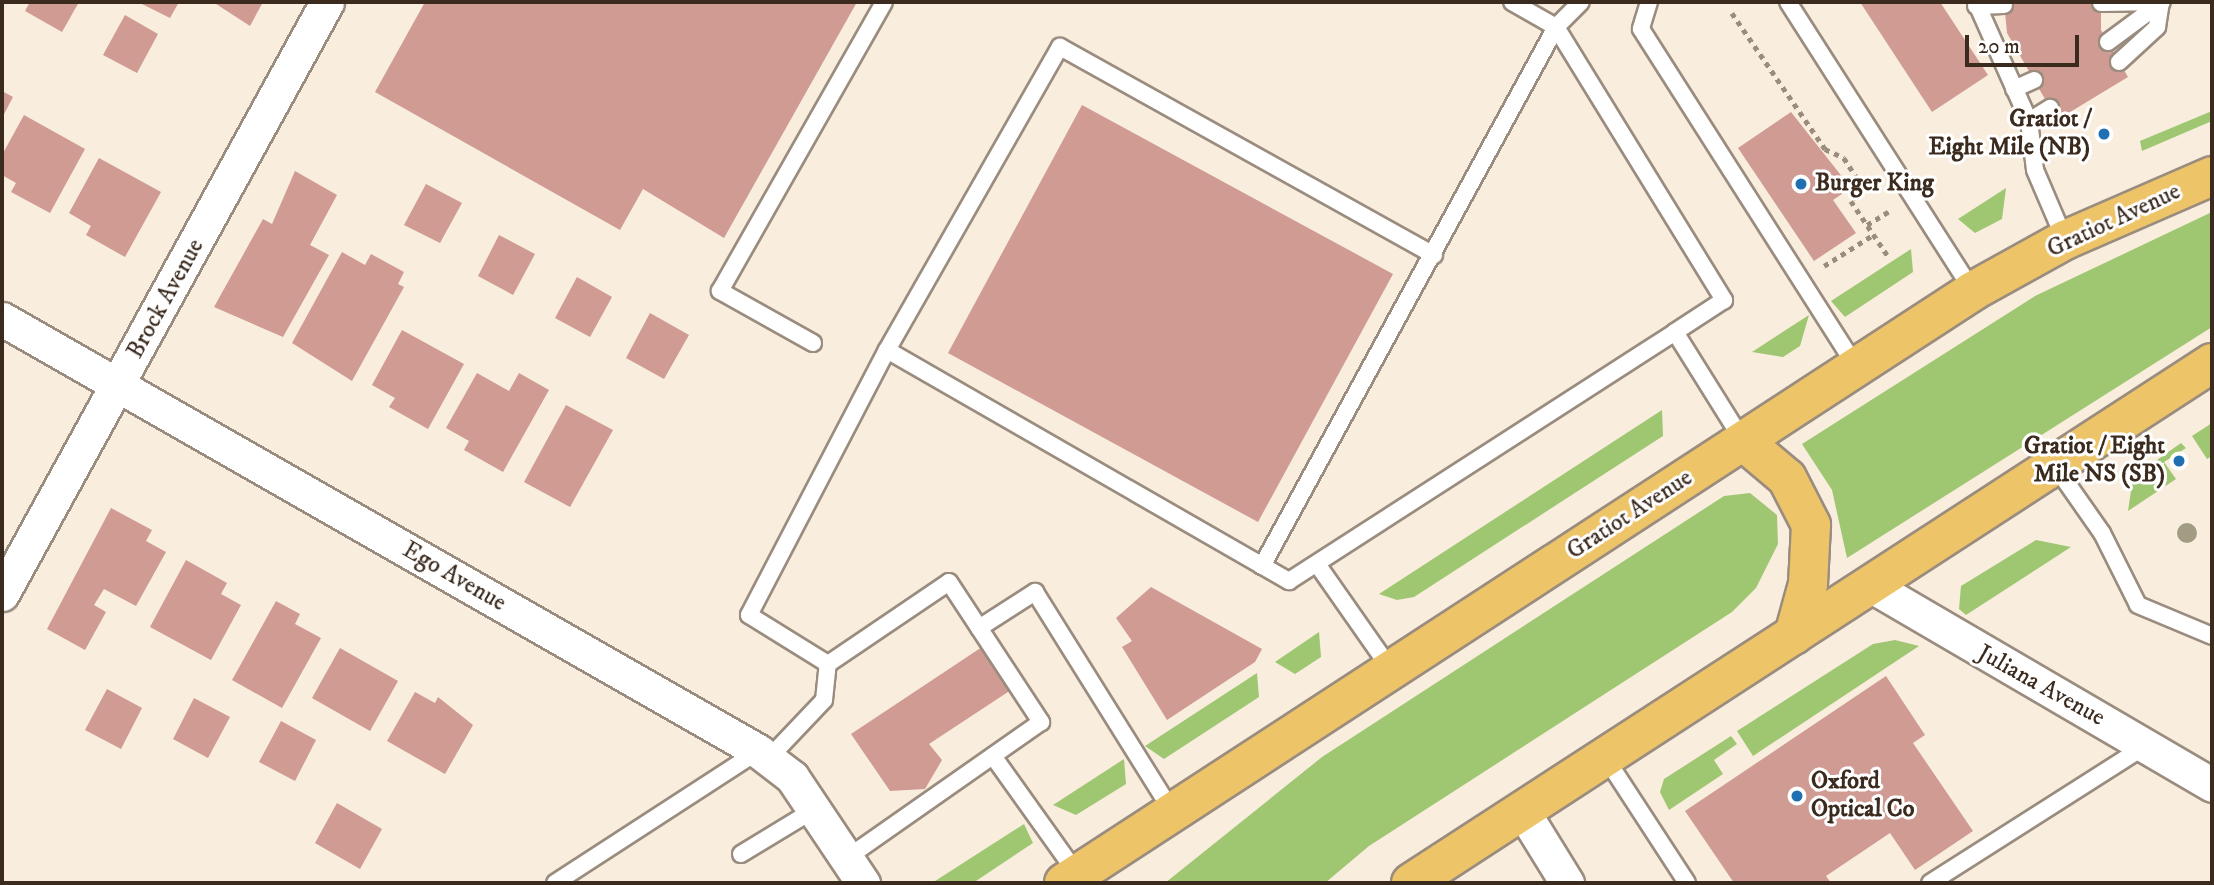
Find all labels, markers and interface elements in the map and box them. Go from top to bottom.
scale bar [1969,21,2083,65]
text: 20 m [1978,34,2020,60]
place label: Gratiot / Eight Mile (NB) [1929,106,2090,162]
marker: Gratiot / Eight Mile (NB) [2096,126,2112,142]
place label: Burger King [1815,170,1934,198]
marker: Burger King [1793,176,1809,192]
street label: Gratiot Avenue [2043,178,2185,264]
street label: Brock Avenue [121,234,211,364]
place label: Gratiot / Eight Mile NS (SB) [2024,433,2165,489]
marker: Gratiot / Eight Mile NS (SB) [2171,453,2187,469]
street label: Gratiot Avenue [1562,464,1698,566]
street label: Ego Avenue [397,536,511,618]
street label: Juliana Avenue [1972,639,2110,733]
place label: Oxford Optical Co [1811,768,1914,824]
marker: Oxford Optical Co [1789,788,1805,804]

